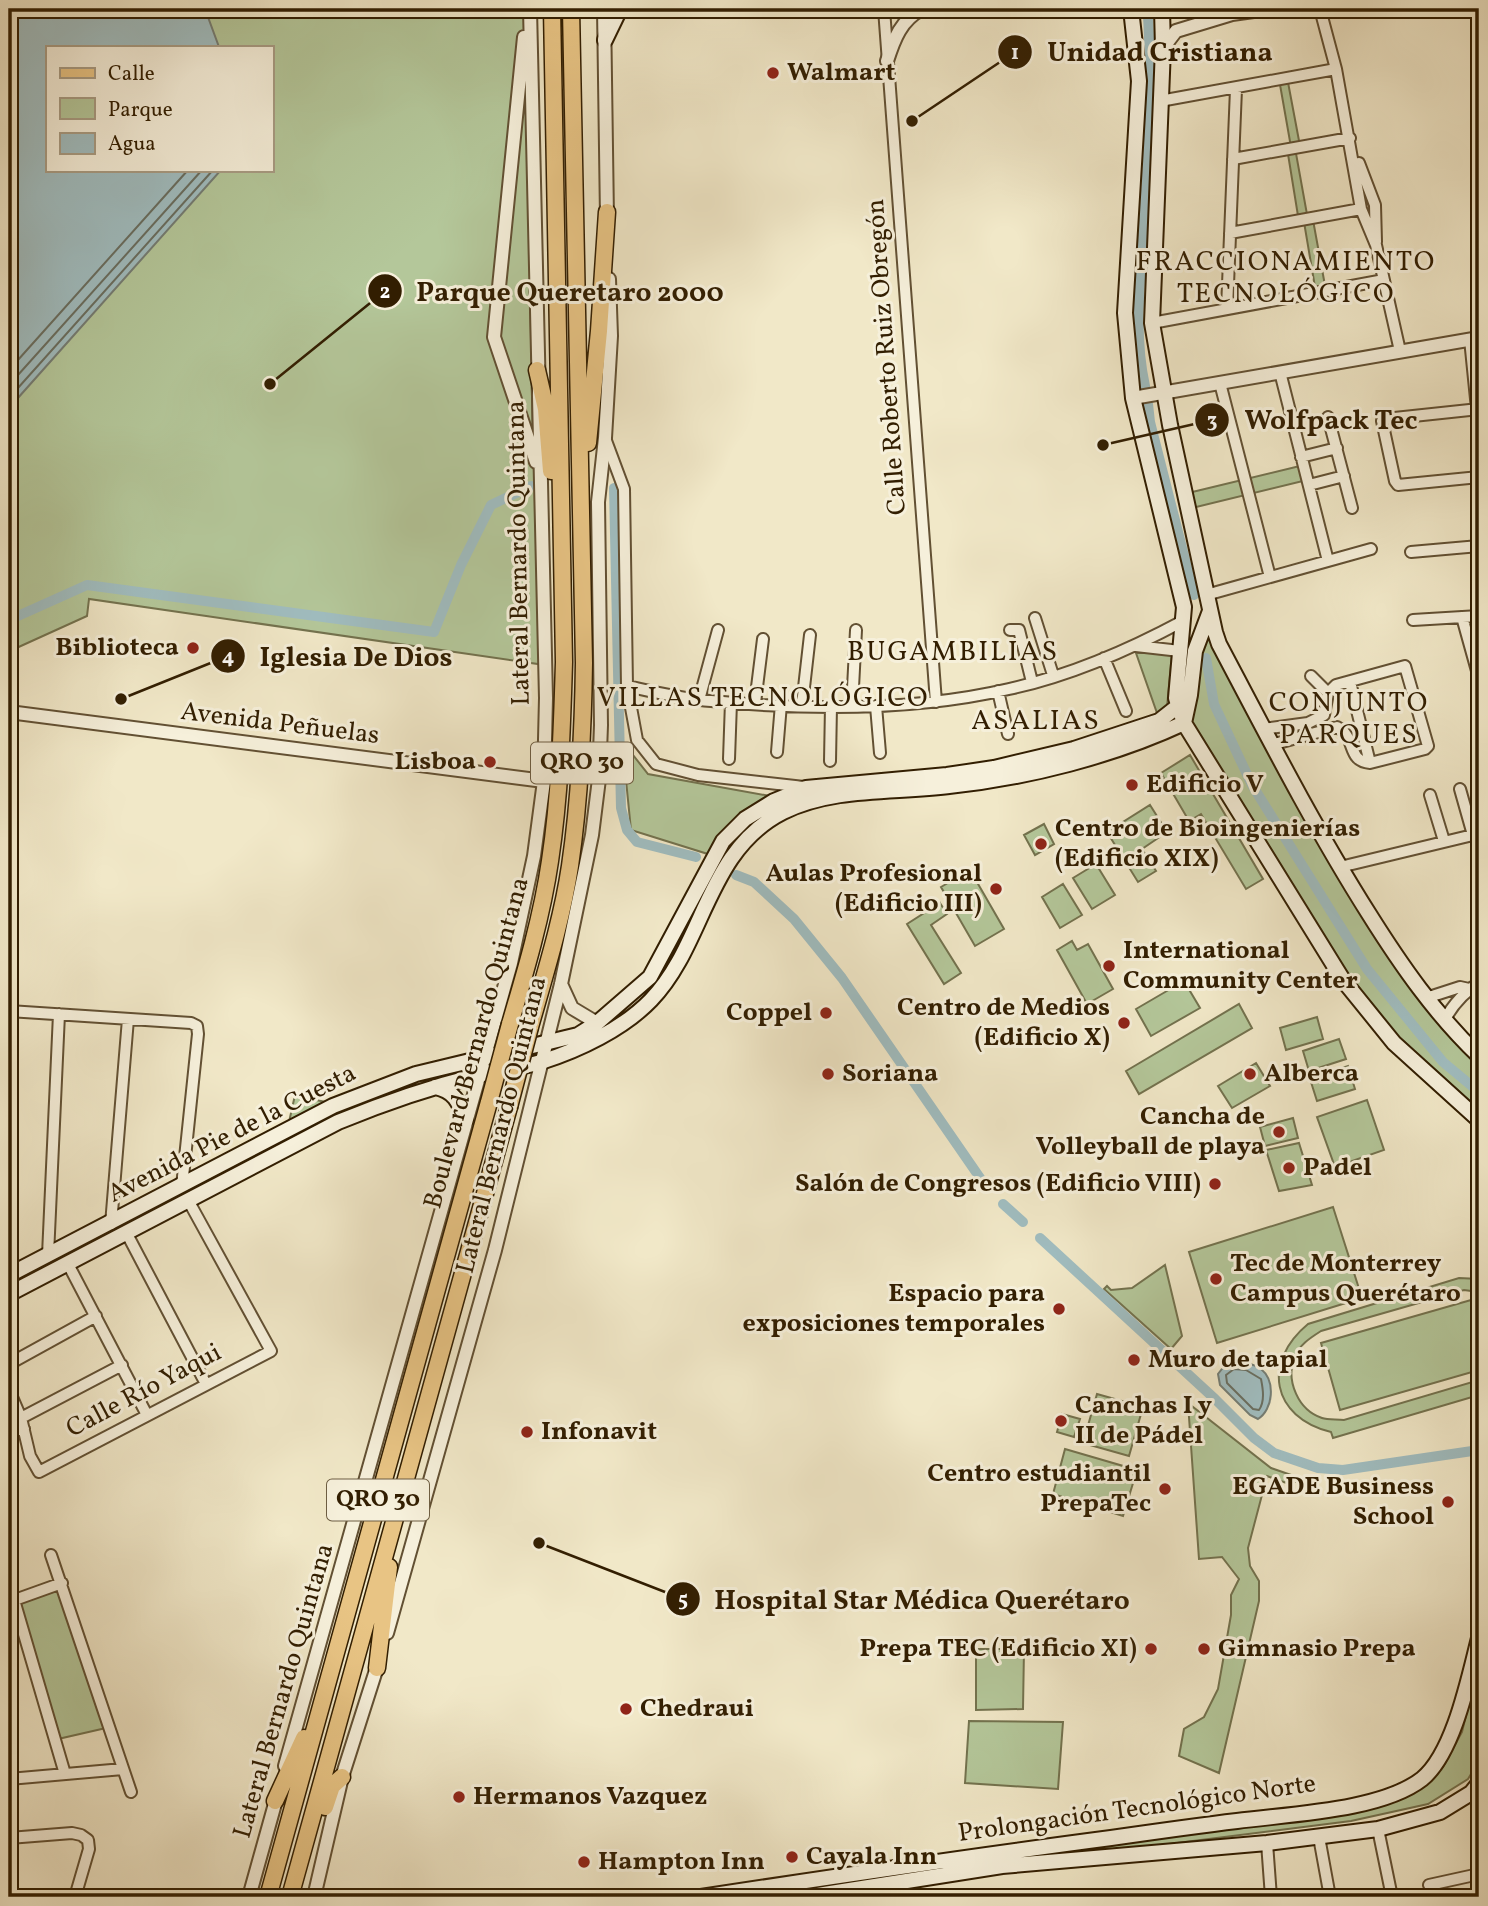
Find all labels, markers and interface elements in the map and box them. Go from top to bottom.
callout: Unidad Cristiana [998,27,1286,76]
text: Unidad Cristiana [1047,34,1273,73]
text: 1 [1011,39,1019,68]
legend [46,46,273,172]
place label: Walmart [787,55,896,91]
text: Calle [108,60,155,89]
marker: Walmart [765,65,781,81]
text: Parque [108,96,173,125]
text: Agua [108,130,156,159]
street label: Calle Roberto Ruiz Obregón [858,198,916,516]
district label: FRACCIONAMIENTO TECNOLÓGICO [1136,243,1436,314]
callout: Parque Queretaro 2000 [367,267,738,316]
text: Parque Queretaro 2000 [416,274,724,313]
text: 2 [380,278,390,307]
callout: Wolfpack Tec [1195,395,1431,444]
street label: Lateral Bernardo Quintana [498,400,540,706]
text: Wolfpack Tec [1244,402,1418,441]
text: 3 [1207,407,1217,436]
place label: Biblioteca [55,630,179,666]
callout: Iglesia De Dios [211,632,467,681]
district label: BUGAMBILIAS [847,633,1059,672]
text: Iglesia De Dios [260,639,452,678]
marker: Biblioteca [185,640,201,656]
text: 4 [222,643,235,672]
district label: VILLAS TECNOLÓGICO [596,679,930,718]
district label: CONJUNTO PARQUES [1269,684,1429,755]
street label: Avenida Peñuelas [179,694,381,754]
district label: ASALIAS [971,702,1101,741]
road number: QRO 30 [531,742,633,784]
place label: Lisboa [394,744,476,780]
marker: Lisboa [482,754,498,770]
place label: Edificio V [1146,767,1264,803]
marker: Edificio V [1124,777,1140,793]
place label: Centro de Bioingenierías (Edificio XIX) [1055,811,1360,877]
marker: Centro de Bioingenierías (Edificio XIX) [1033,836,1049,852]
place label: Aulas Profesional (Edificio III) [765,856,982,922]
street label: Boulevard Bernardo Quintana [415,873,539,1213]
marker: Aulas Profesional (Edificio III) [988,881,1004,897]
place label: International Community Center [1123,933,1358,999]
marker: International Community Center [1101,958,1117,974]
street label: Lateral Bernardo Quintana [448,973,556,1277]
place label: Centro de Medios (Edificio X) [897,990,1110,1056]
place label: Coppel [726,995,812,1031]
marker: Coppel [818,1005,834,1021]
marker: Centro de Medios (Edificio X) [1116,1015,1132,1031]
street label: Avenida Pie de la Cuesta [102,1056,362,1212]
place label: Soriana [842,1056,938,1092]
place label: Alberca [1264,1056,1359,1092]
marker: Soriana [820,1066,836,1082]
marker: Alberca [1242,1066,1258,1082]
place label: Cancha de Volleyball de playa [1035,1099,1265,1165]
marker: Cancha de Volleyball de playa [1271,1124,1287,1140]
place label: Padel [1303,1150,1372,1186]
marker: Padel [1281,1160,1297,1176]
place label: Salón de Congresos (Edificio VIII) [795,1166,1201,1202]
marker: Salón de Congresos (Edificio VIII) [1207,1176,1223,1192]
place label: Tec de Monterrey Campus Querétaro [1230,1246,1461,1312]
marker: Tec de Monterrey Campus Querétaro [1208,1271,1224,1287]
place label: Espacio para exposiciones temporales [742,1276,1045,1342]
marker: Espacio para exposiciones temporales [1051,1301,1067,1317]
street label: Calle Río Yaqui [60,1335,228,1447]
place label: Muro de tapial [1148,1342,1328,1378]
marker: Muro de tapial [1126,1352,1142,1368]
place label: Canchas I y II de Pádel [1075,1388,1213,1454]
marker: Canchas I y II de Pádel [1053,1413,1069,1429]
place label: Infonavit [541,1414,657,1450]
marker: Infonavit [519,1424,535,1440]
place label: Centro estudiantil PrepaTec [927,1456,1151,1522]
place label: EGADE Business School [1232,1469,1434,1535]
road number: QRO 30 [327,1480,429,1520]
marker: Centro estudiantil PrepaTec [1157,1481,1173,1497]
marker: EGADE Business School [1440,1494,1456,1510]
street label: Lateral Bernardo Quintana [225,1539,343,1843]
callout: Hospital Star Médica Querétaro [665,1575,1144,1624]
text: Hospital Star Médica Querétaro [714,1582,1130,1621]
text: 5 [678,1586,688,1615]
place label: Prepa TEC (Edificio XI) [859,1631,1137,1667]
place label: Gimnasio Prepa [1218,1631,1416,1667]
marker: Prepa TEC (Edificio XI) [1143,1641,1159,1657]
marker: Gimnasio Prepa [1196,1641,1212,1657]
place label: Chedraui [640,1691,754,1727]
marker: Chedraui [618,1701,634,1717]
street label: Prolongación Tecnológico Norte [956,1766,1318,1852]
place label: Hermanos Vazquez [473,1779,707,1815]
marker: Hermanos Vazquez [451,1789,467,1805]
place label: Cayala Inn [806,1839,937,1875]
place label: Hampton Inn [598,1844,765,1880]
marker: Cayala Inn [784,1849,800,1865]
marker: Hampton Inn [576,1854,592,1870]

